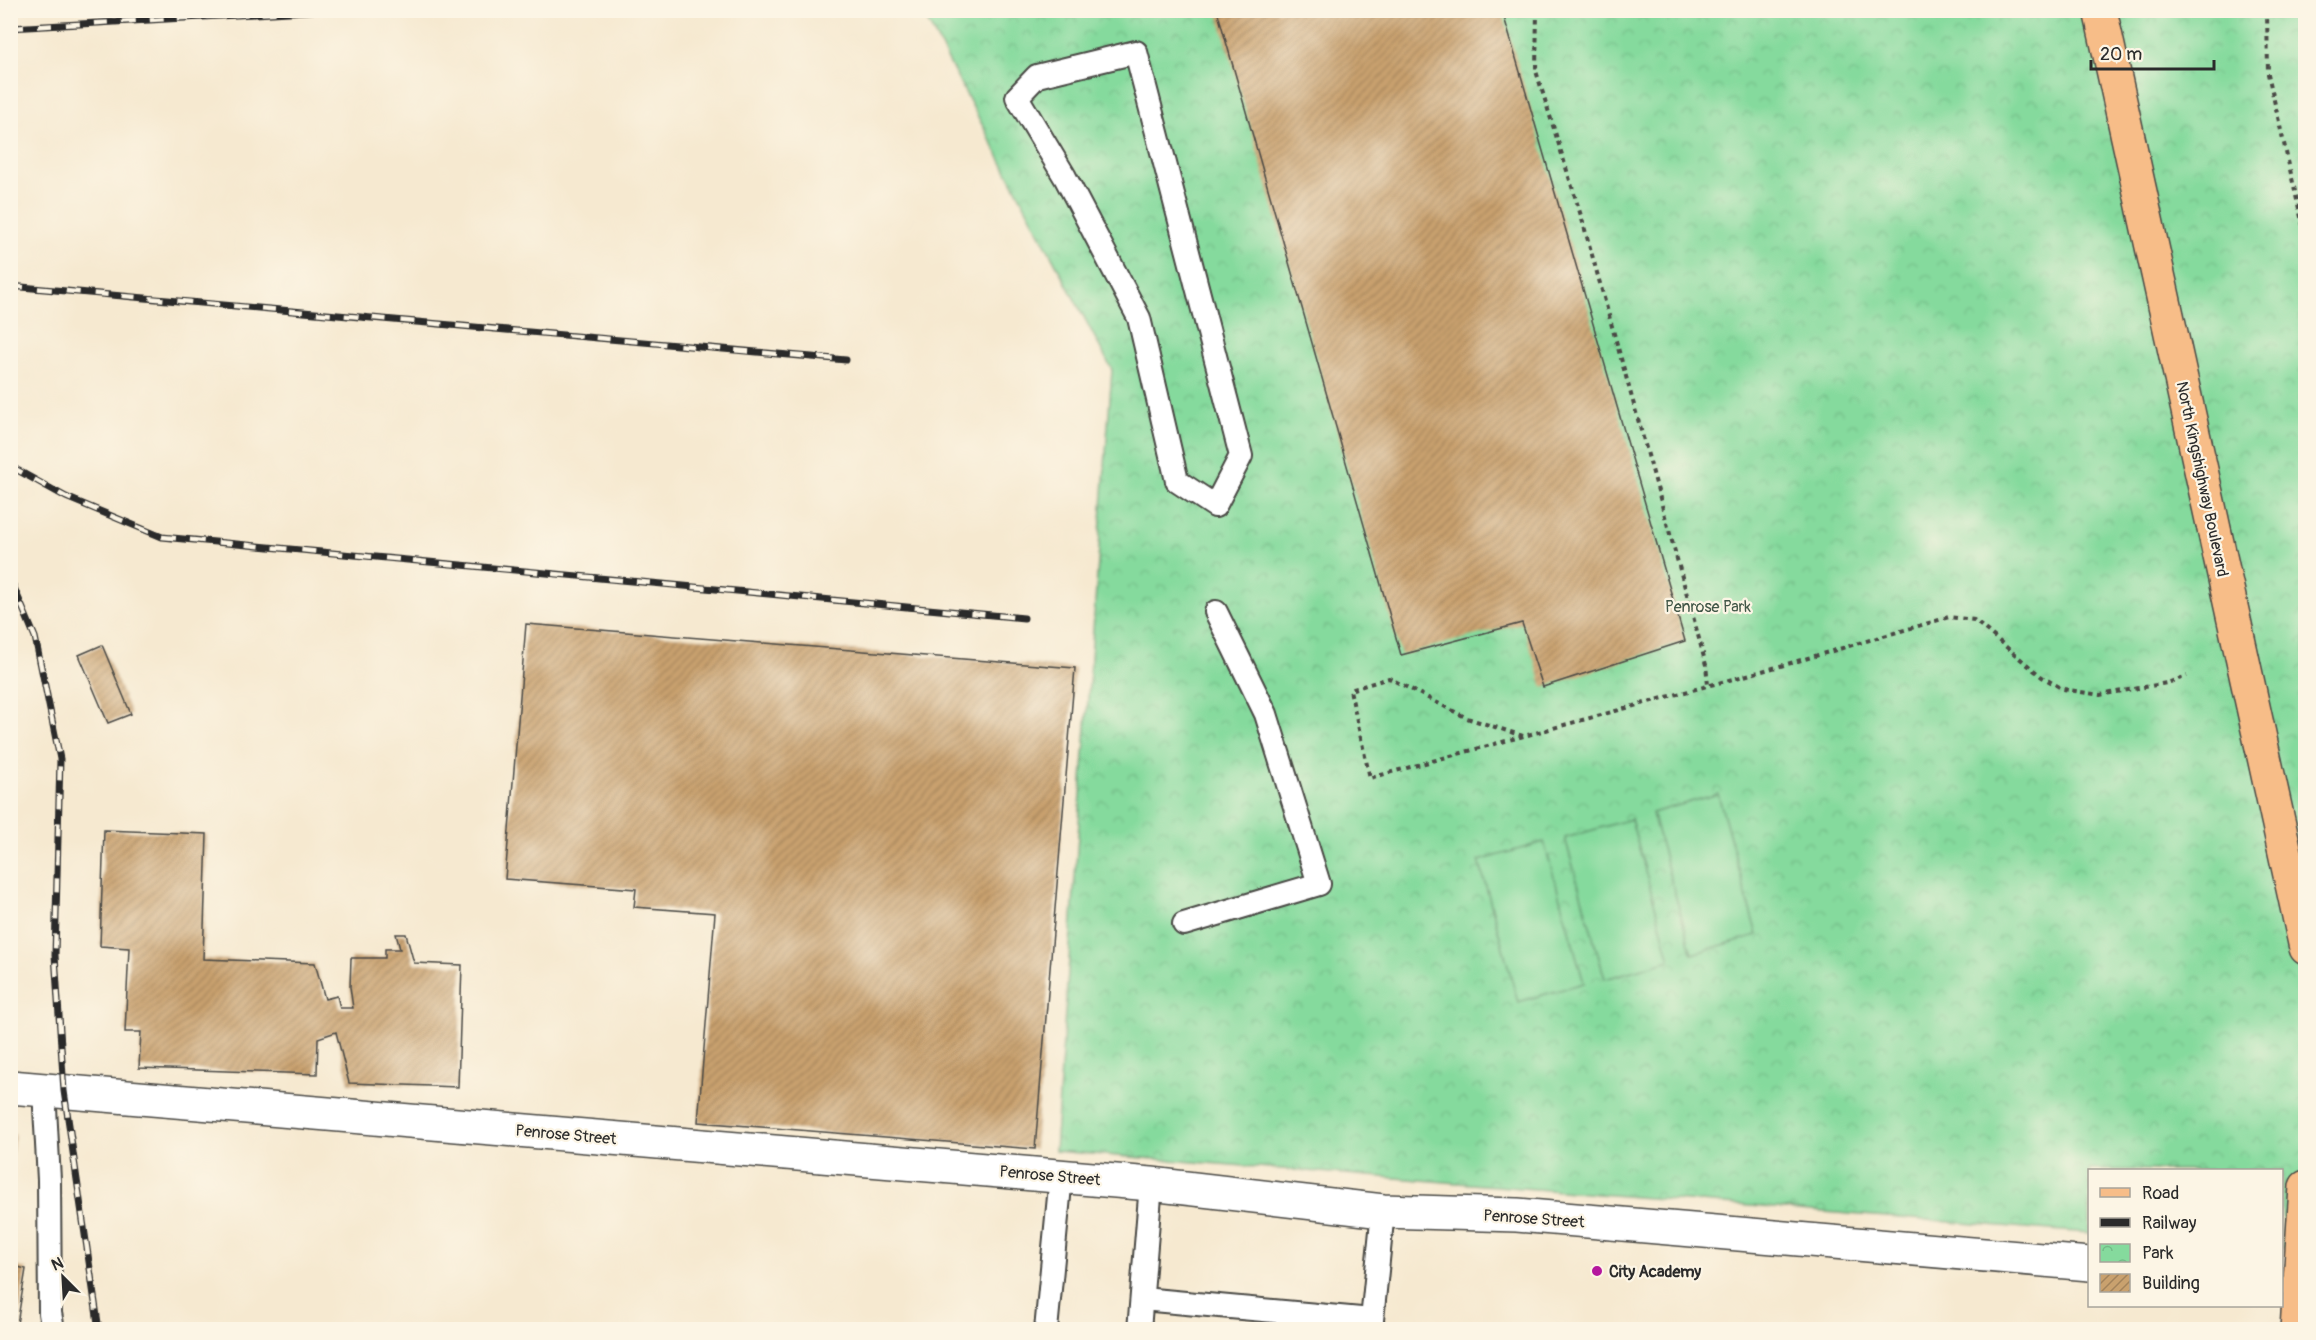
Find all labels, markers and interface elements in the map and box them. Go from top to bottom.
scale bar [2091,33,2214,71]
text: 20 m [2100,43,2142,66]
street label: North Kingshighway Boulevard [2172,380,2233,579]
park label: Penrose Park [1665,597,1751,617]
street label: Penrose Street [515,1121,618,1149]
street label: Penrose Street [999,1162,1102,1190]
legend [2088,1169,2283,1307]
text: Road [2142,1182,2179,1205]
street label: Penrose Street [1483,1205,1586,1233]
text: Railway [2142,1212,2197,1235]
text: Park [2142,1242,2174,1265]
north arrow [33,1247,93,1307]
text: N [48,1253,66,1276]
place label: City Academy [1609,1262,1701,1282]
marker: City Academy [1590,1264,1604,1278]
text: Building [2142,1272,2200,1295]

